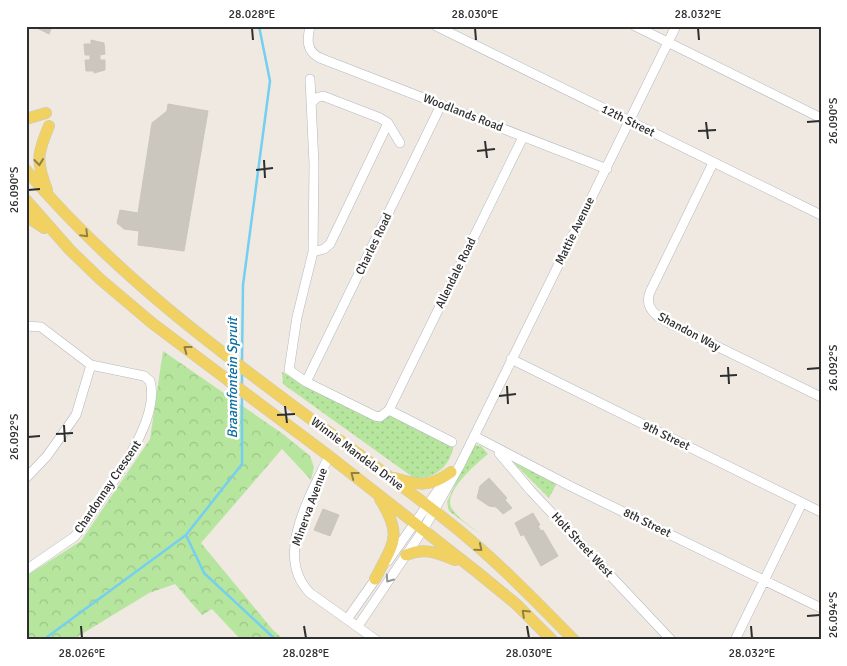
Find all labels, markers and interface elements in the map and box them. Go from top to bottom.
text: 28.028°E [229,7,276,22]
text: 28.030°E [452,7,499,22]
text: 28.032°E [675,7,722,22]
street label: Woodlands Road [421,91,505,135]
text: 26.090°S [826,97,841,144]
street label: 12th Street [599,102,657,140]
one-way arrow [33,159,44,167]
text: 26.090°S [7,166,22,213]
street label: Mattie Avenue [552,195,598,267]
street label: Charles Road [353,210,395,278]
one-way arrow [79,228,88,237]
street label: Allendale Road [432,235,480,311]
street label: Shandon Way [655,309,723,355]
water label: Braamfontein Spruit [224,315,241,439]
text: 26.092°S [826,344,841,391]
one-way arrow [184,346,193,354]
text: 26.092°S [7,413,22,460]
street label: Winnie Mandela Drive [308,414,406,494]
street label: 9th Street [640,418,692,454]
street label: Chardonnay Crescent [71,438,145,536]
street label: Minerva Avenue [289,466,331,548]
one-way arrow [351,473,360,481]
street label: 8th Street [621,505,673,541]
street label: Holt Street West [548,509,616,581]
one-way arrow [473,542,482,550]
one-way arrow [386,573,395,583]
text: 26.094°S [826,591,841,638]
one-way arrow [522,610,531,619]
text: 28.026°E [59,646,106,661]
text: 28.028°E [283,646,330,661]
text: 28.030°E [506,646,553,661]
text: 28.032°E [729,646,776,661]

